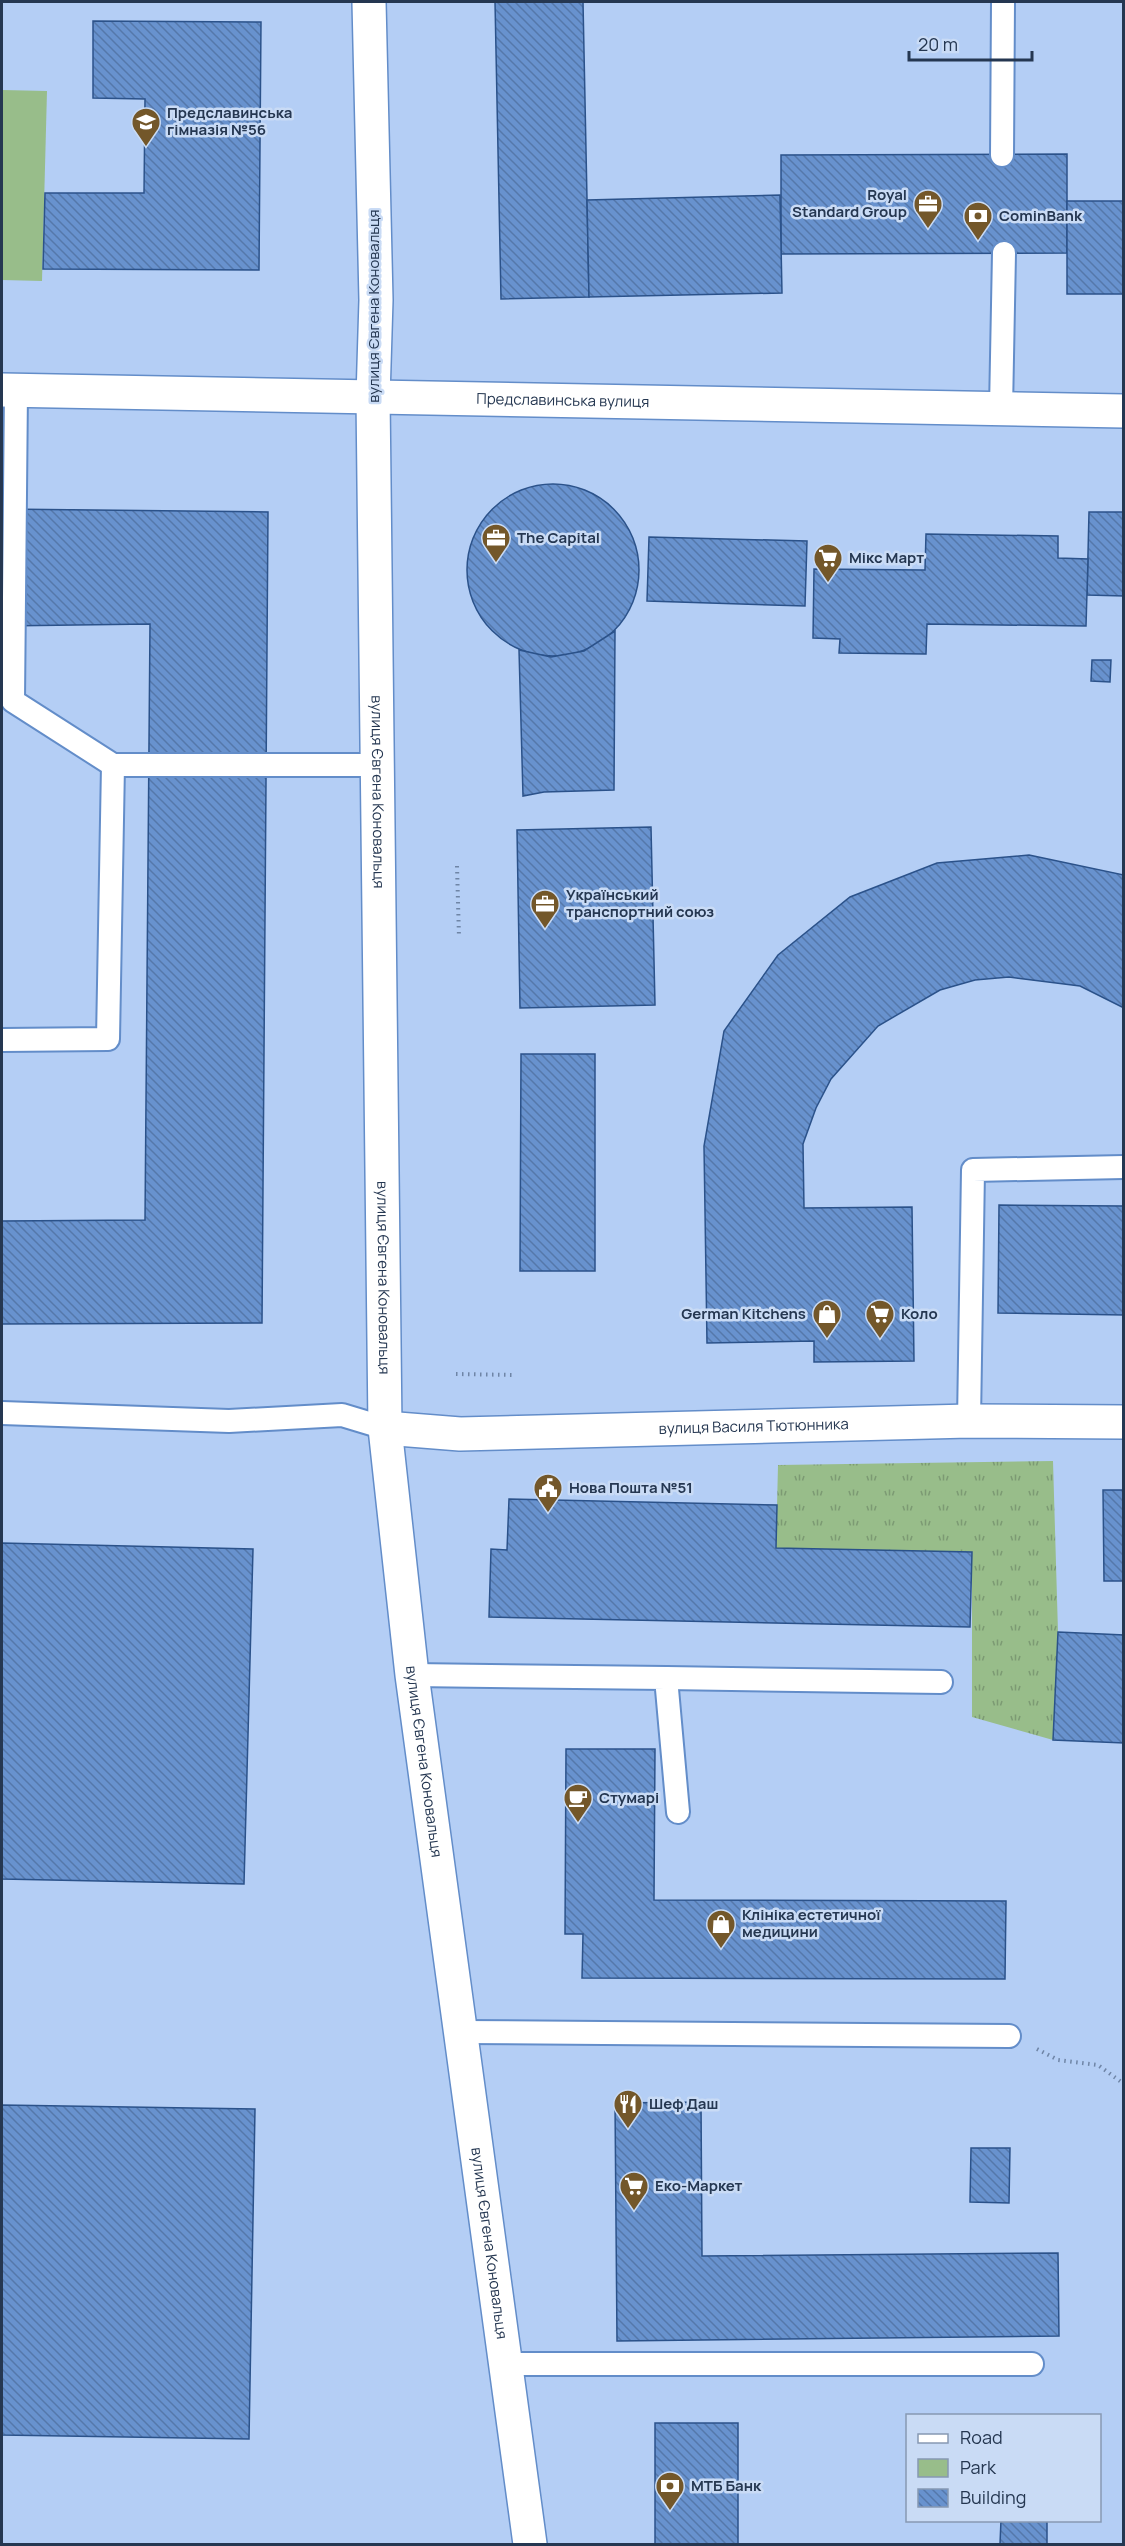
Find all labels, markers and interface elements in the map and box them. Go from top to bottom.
scale bar [909,24,1032,62]
text: 20 m [918,32,958,56]
place label: Предславинська гімназія №56 [167,102,292,140]
school or university icon: Предславинська гімназія №56 [130,106,162,148]
place label: Royal Standard Group [792,184,907,222]
office icon: Royal Standard Group [912,188,944,230]
bank icon: CominBank [962,200,994,242]
place label: CominBank [999,205,1083,226]
street label: вулиця Євгена Коновальця [363,209,384,403]
street label: Предславинська вулиця [476,388,650,412]
office icon: The Capital [480,522,512,564]
place label: The Capital [517,527,600,548]
supermarket icon: Мікс Март [812,542,844,584]
place label: Мікс Март [849,547,924,568]
street label: вулиця Євгена Коновальця [366,695,390,889]
place label: Український транспортний союз [566,884,714,922]
office icon: Український транспортний союз [529,888,561,930]
street label: вулиця Євгена Коновальця [372,1181,395,1375]
shop icon: German Kitchens [811,1298,843,1340]
supermarket icon: Коло [864,1298,896,1340]
place label: German Kitchens [681,1303,806,1324]
place label: Коло [901,1303,938,1324]
street label: вулиця Василя Тютюнника [658,1413,849,1439]
public building icon: Нова Пошта №51 [532,1472,564,1514]
place label: Нова Пошта №51 [569,1477,693,1498]
street label: вулиця Євгена Коновальця [401,1664,448,1859]
cafe icon: Стумарі [562,1782,594,1824]
place label: Стумарі [599,1787,659,1808]
place label: Клініка естетичної медицини [742,1904,881,1942]
shop icon: Клініка естетичної медицини [705,1908,737,1950]
restaurant icon: Шеф Даш [612,2088,644,2130]
place label: Шеф Даш [649,2093,718,2114]
street label: вулиця Євгена Коновальця [466,2146,513,2340]
supermarket icon: Еко-Маркет [618,2170,650,2212]
place label: Еко-Маркет [655,2175,743,2196]
legend [906,2414,1101,2522]
text: Road [960,2425,1003,2449]
text: Park [960,2455,997,2479]
bank icon: МТБ Банк [654,2470,686,2512]
place label: МТБ Банк [691,2475,762,2496]
text: Building [960,2485,1026,2509]

